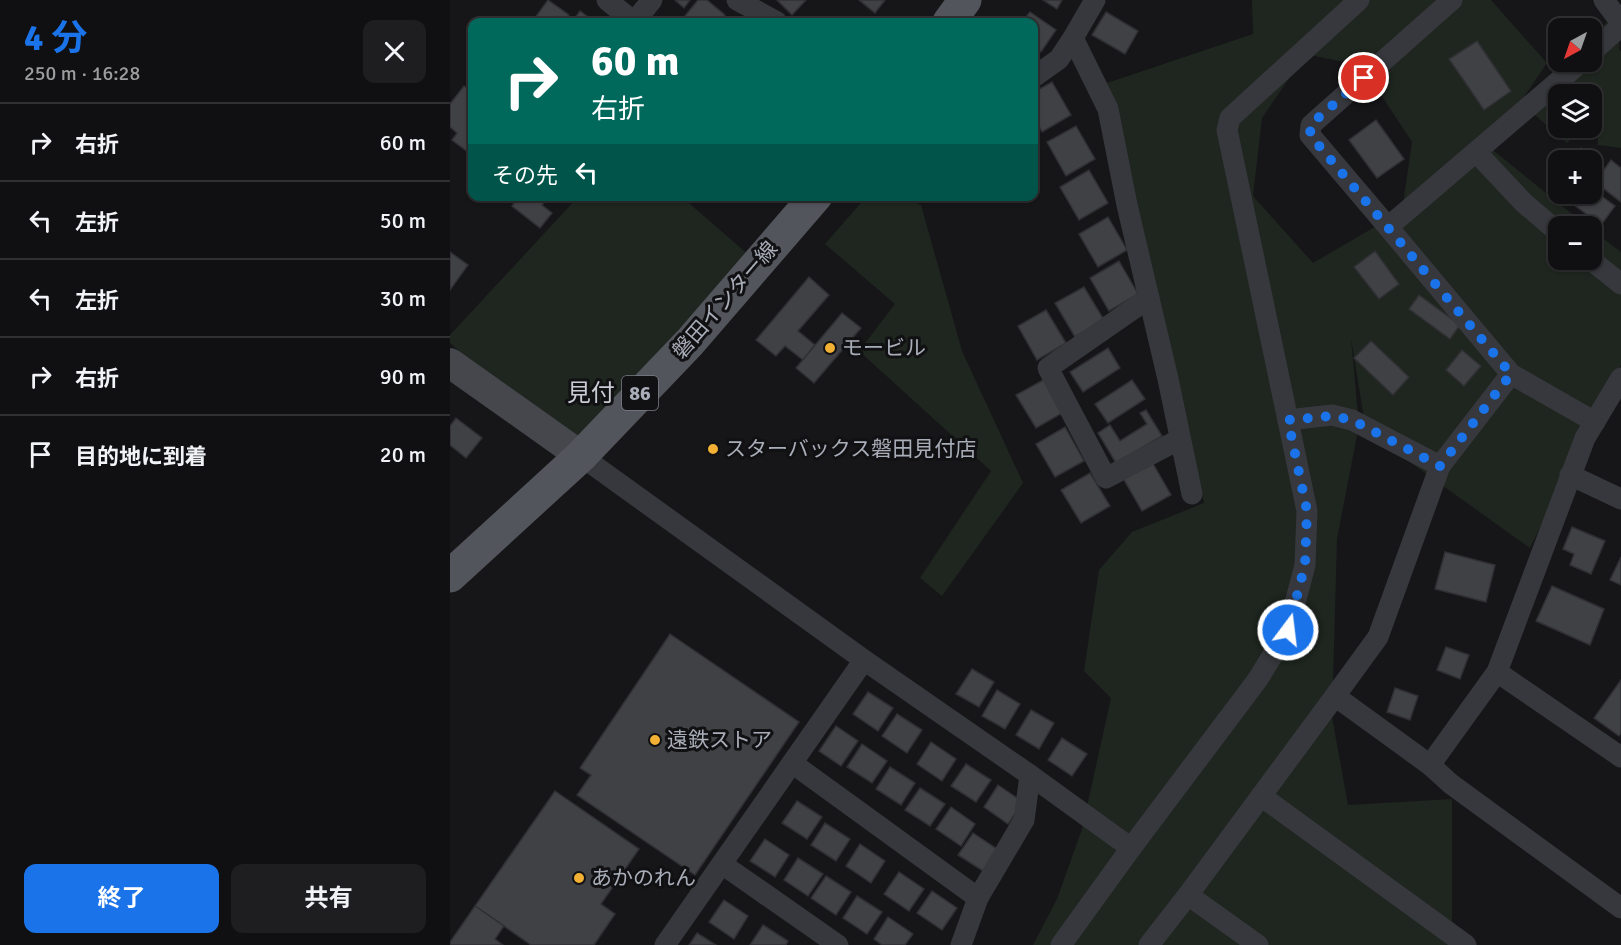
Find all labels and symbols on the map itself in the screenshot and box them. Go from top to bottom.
north arrow [1548,18,1602,72]
pin [1338,52,1389,103]
street label: 磐田インター線 [667,236,783,364]
place label: モービル [842,335,926,361]
marker: モービル [823,341,837,355]
road number: 86 [622,376,658,410]
district label: 見付 [567,378,615,408]
place label: スターバックス磐田見付店 [725,436,976,462]
marker: スターバックス磐田見付店 [706,442,720,456]
position arrow [1256,598,1320,662]
place label: 遠鉄ストア [667,727,772,753]
marker: 遠鉄ストア [648,733,662,747]
place label: あかのれん [591,865,696,891]
marker: あかのれん [572,871,586,885]

